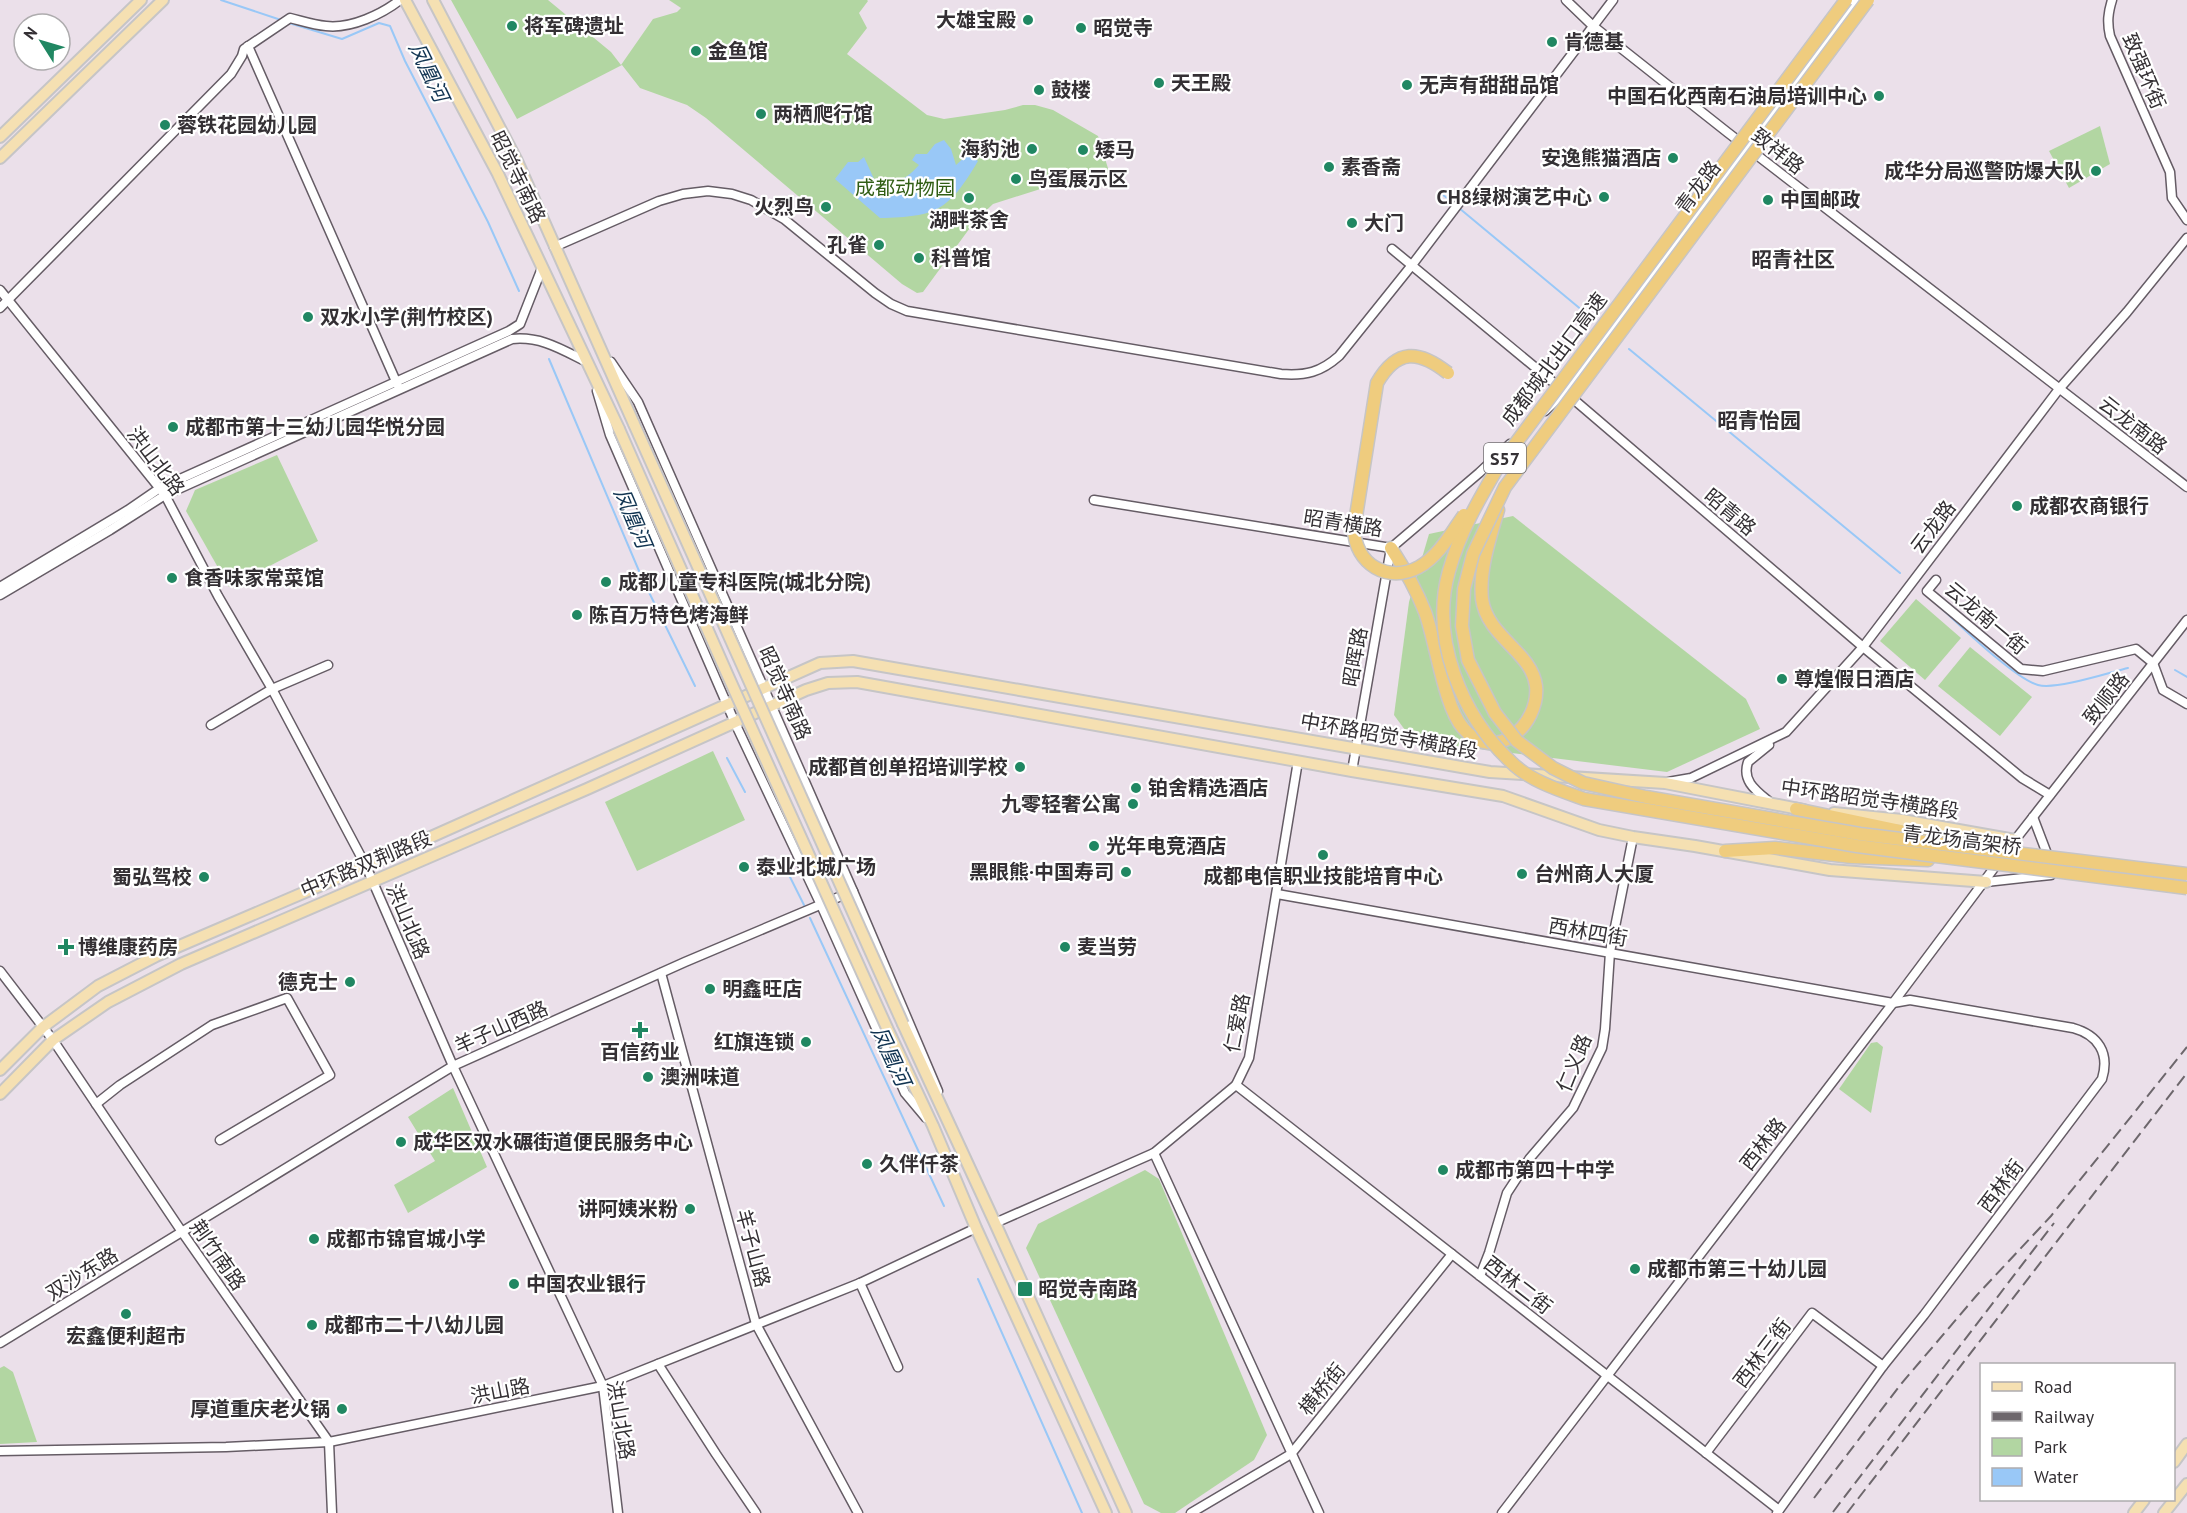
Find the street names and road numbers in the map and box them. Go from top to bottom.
street label: 致强环街 [2116,29,2172,113]
street label: 致祥路 [1746,122,1810,180]
street label: 昭觉寺南路 [484,126,552,228]
street label: 青龙路 [1670,155,1726,219]
street label: 成都城北出口高速 [1495,287,1613,431]
street label: 云龙南路 [2093,390,2173,460]
street label: 洪山北路 [122,421,190,501]
road number: S57 [1484,443,1526,473]
street label: 昭青路 [1699,483,1761,541]
street label: 云龙路 [1905,495,1961,559]
street label: 昭青横路 [1301,504,1385,542]
street label: 云龙南一街 [1939,576,2033,660]
street label: 昭晖路 [1337,625,1373,689]
street label: 昭觉寺南路 [753,642,817,744]
street label: 致顺路 [2077,666,2135,730]
street label: 中环路昭觉寺横路段 [1298,708,1480,764]
street label: 中环路昭觉寺横路段 [1779,774,1961,824]
street label: 青龙场高架桥 [1901,820,2023,860]
street label: 中环路双荆路段 [296,825,436,903]
street label: 洪山北路 [380,879,436,963]
street label: 西林四街 [1546,912,1630,952]
street label: 仁爱路 [1219,991,1255,1055]
street label: 羊子山西路 [450,995,552,1059]
street label: 仁义路 [1551,1030,1597,1096]
street label: 西林路 [1734,1112,1792,1176]
street label: 西林街 [1973,1154,2029,1218]
street label: 羊子山路 [730,1206,776,1290]
street label: 荆竹南路 [184,1215,252,1295]
street label: 双沙东路 [41,1242,123,1306]
street label: 西林二街 [1478,1250,1558,1320]
street label: 西林三街 [1728,1313,1796,1393]
street label: 横桥街 [1293,1358,1351,1420]
street label: 洪山路 [468,1373,532,1409]
street label: 洪山北路 [601,1378,641,1462]

